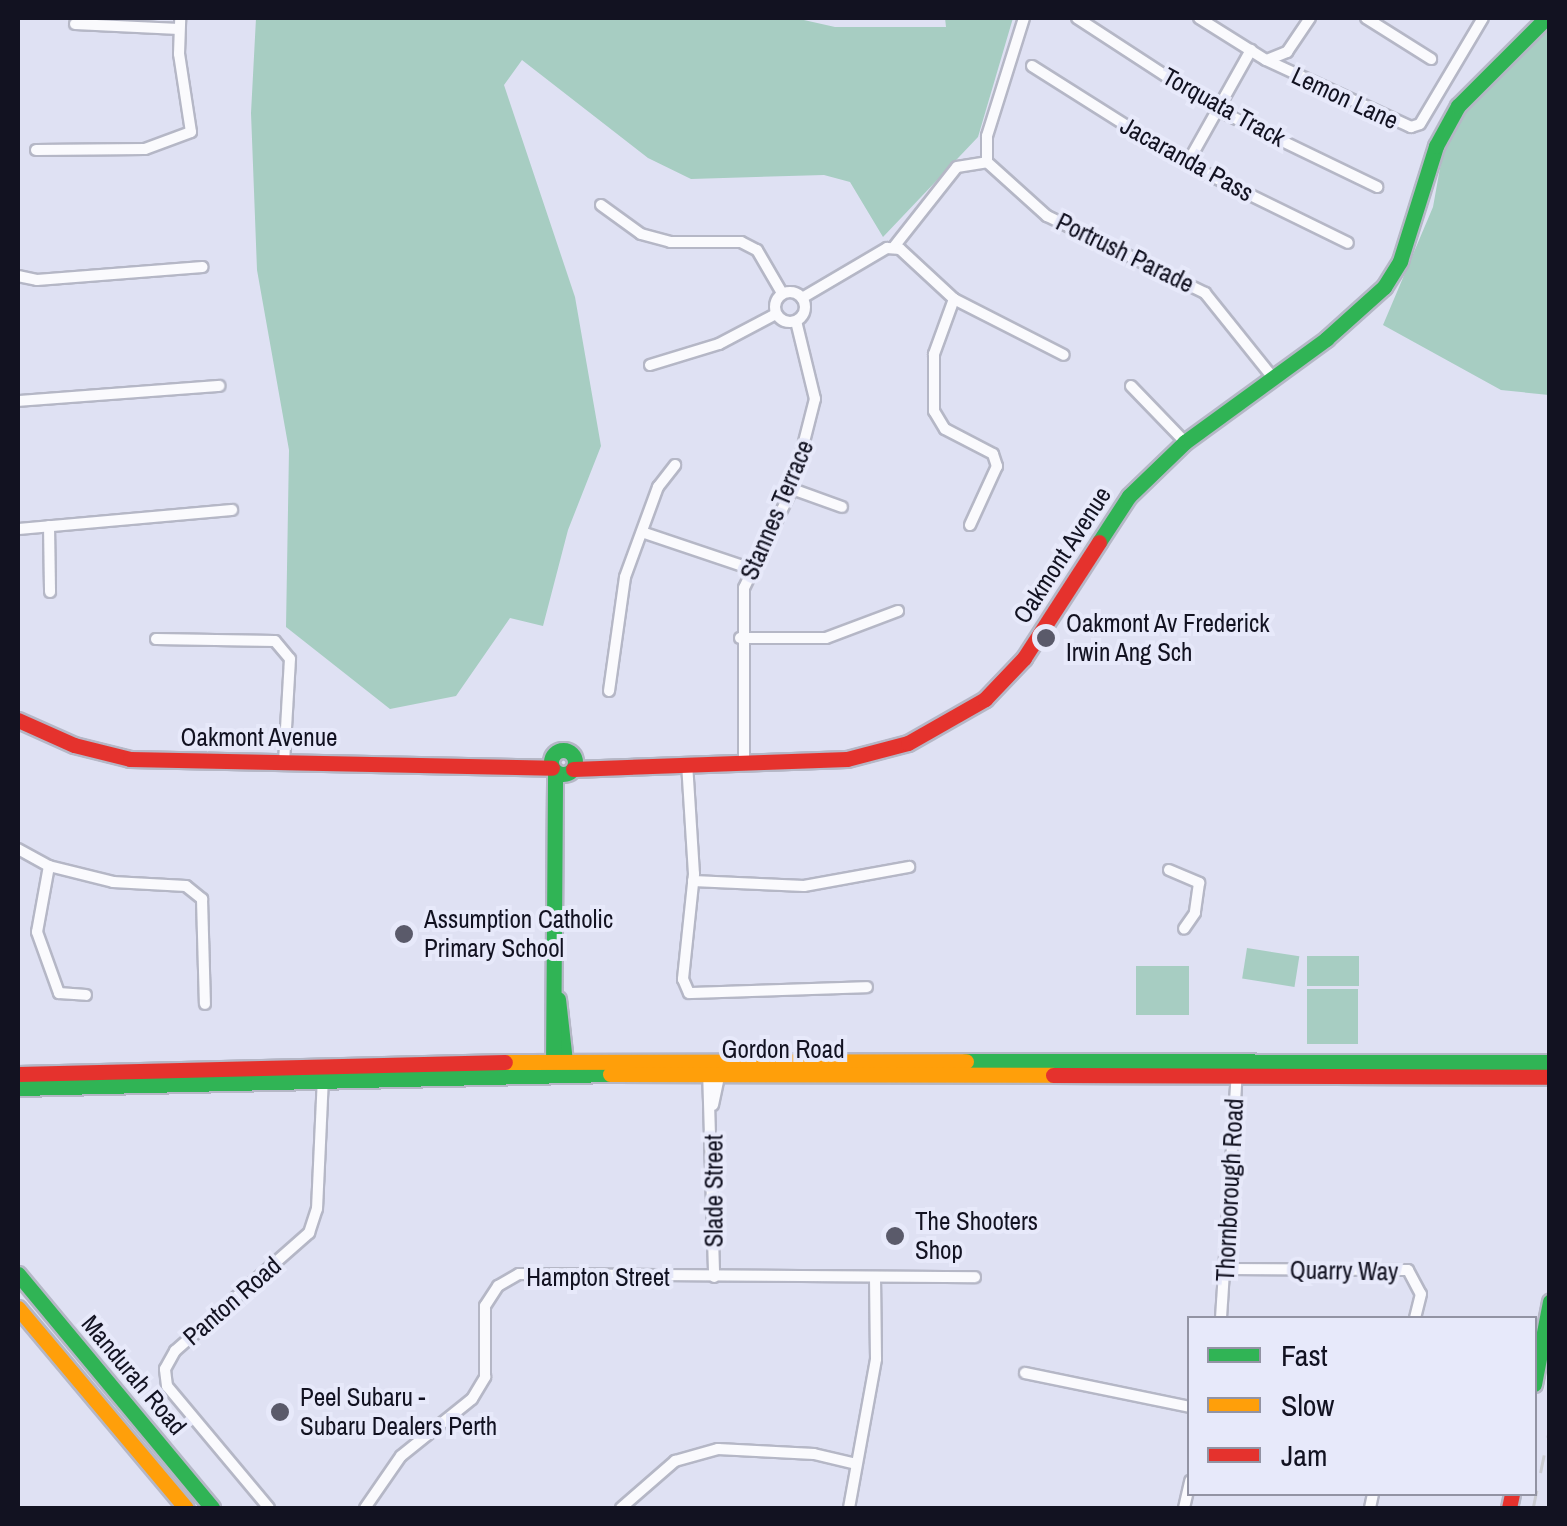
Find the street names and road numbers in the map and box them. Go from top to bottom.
street label: Lemon Lane [1287,60,1403,136]
street label: Torquata Track [1157,61,1291,153]
street label: Jacaranda Pass [1115,110,1259,208]
street label: Portrush Parade [1051,207,1199,299]
street label: Stannes Terrace [734,435,820,585]
street label: Oakmont Avenue [1006,481,1118,629]
street label: Oakmont Avenue [180,722,338,752]
street label: Gordon Road [721,1034,845,1064]
street label: Thornborough Road [1210,1098,1250,1282]
street label: Slade Street [699,1135,729,1247]
street label: Panton Road [177,1250,287,1352]
street label: Quarry Way [1289,1255,1399,1287]
street label: Hampton Street [526,1262,670,1292]
street label: Mandurah Road [75,1309,193,1441]

